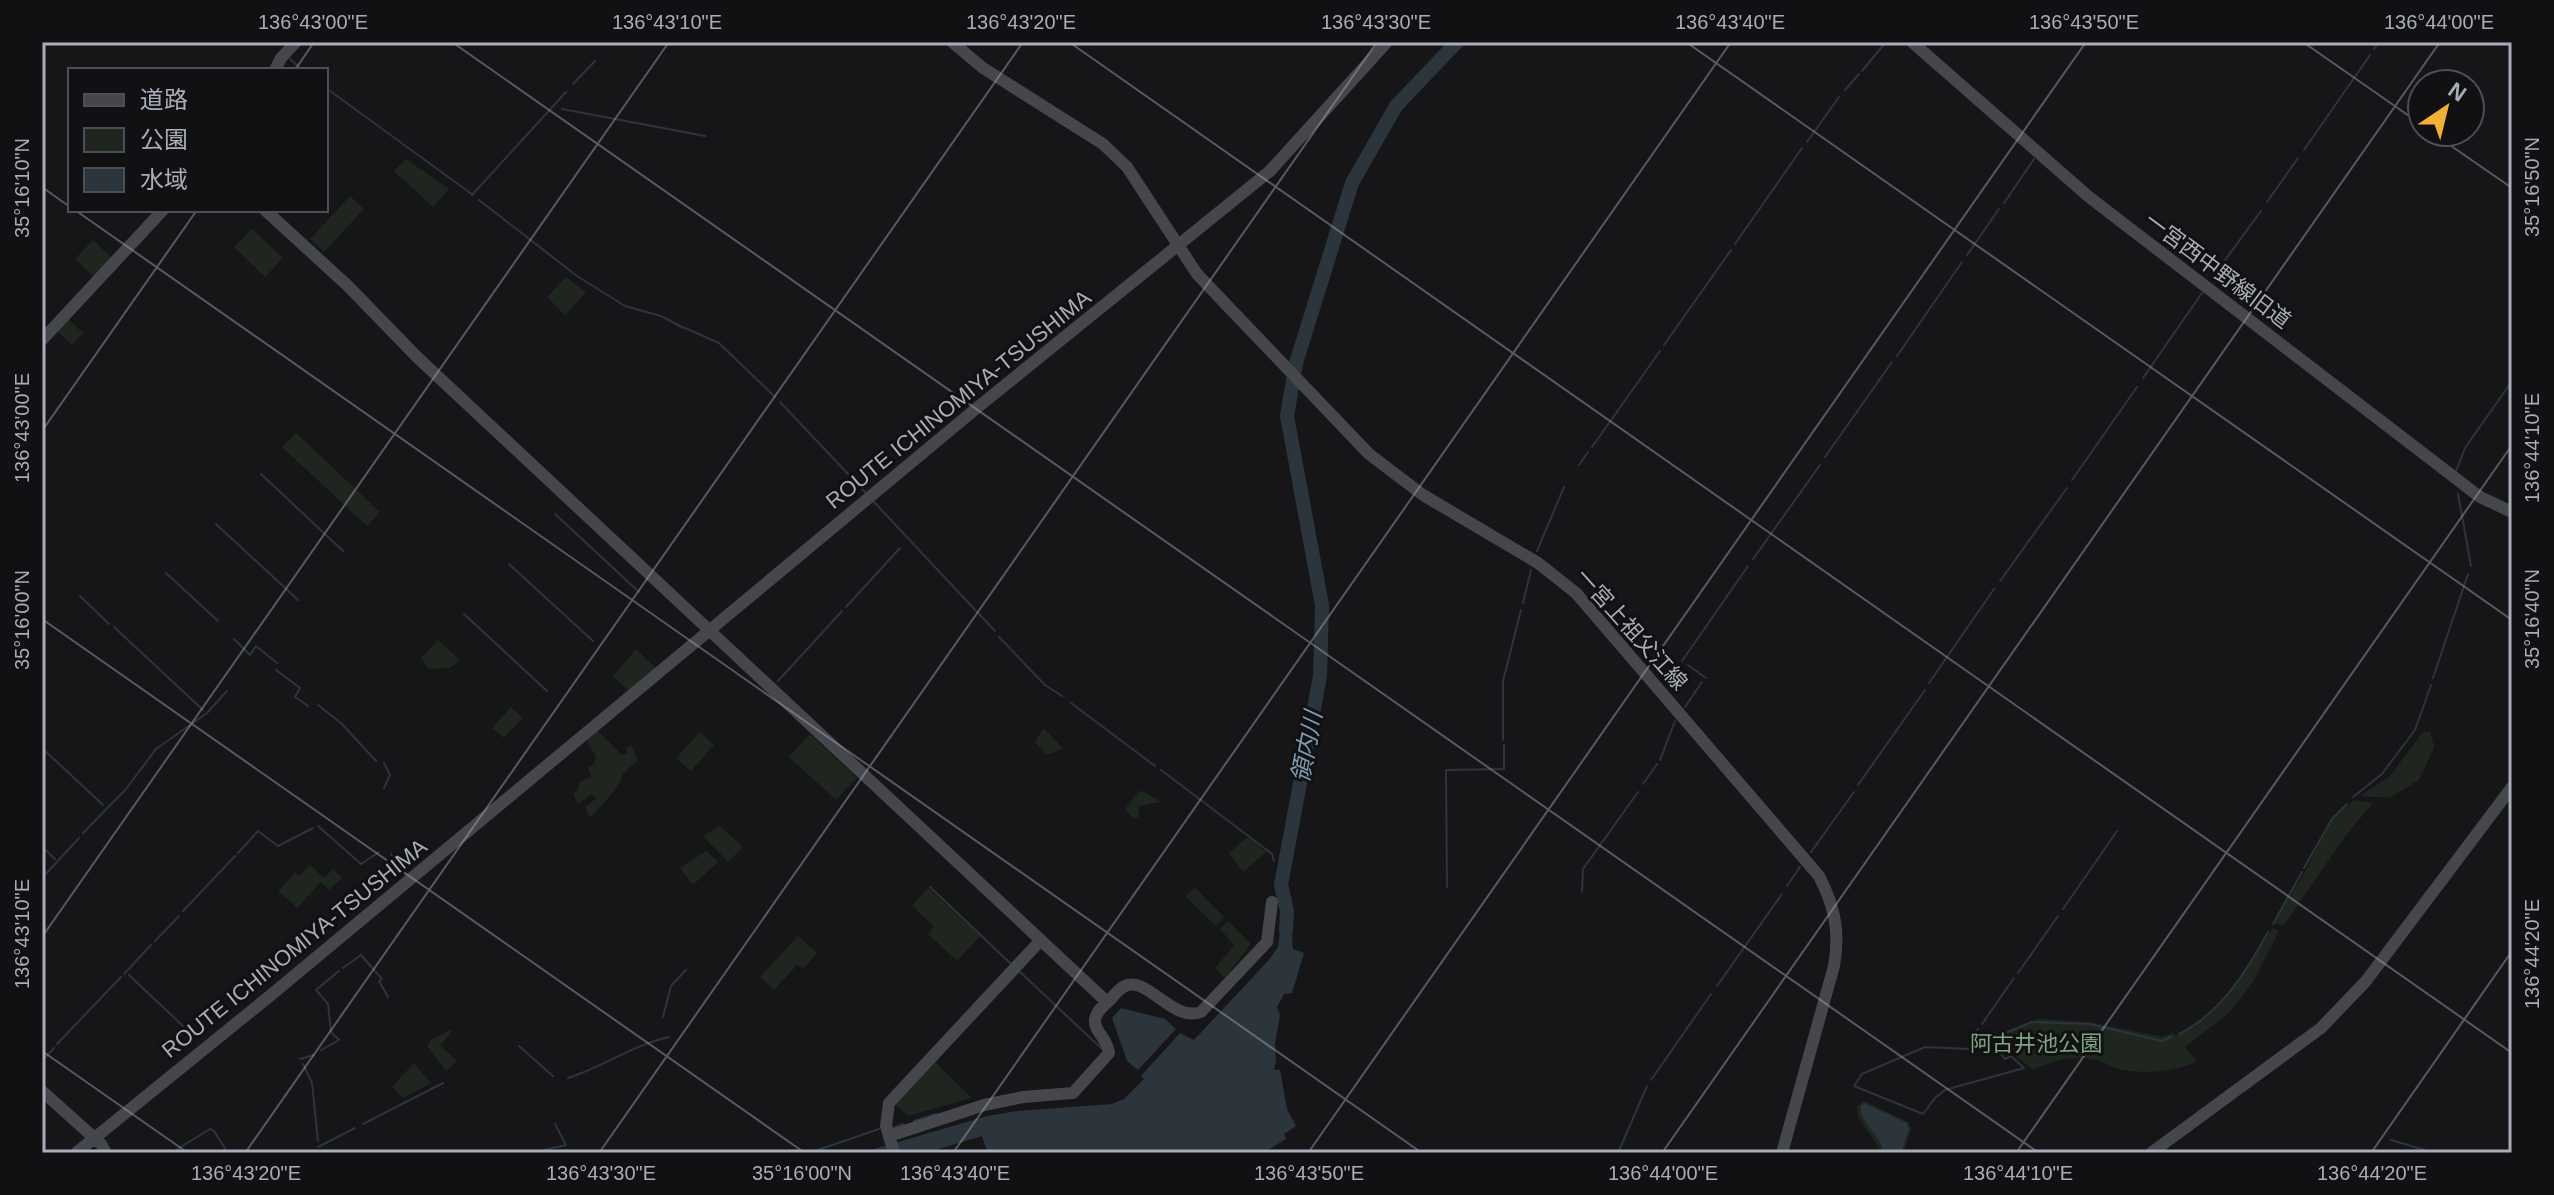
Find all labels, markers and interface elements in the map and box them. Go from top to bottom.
text: 136°43'00"E [258,11,368,33]
text: 136°43'10"E [612,11,722,33]
text: 136°43'20"E [966,11,1076,33]
text: 136°43'30"E [1321,11,1431,33]
text: 136°43'40"E [1675,11,1785,33]
text: 136°43'50"E [2029,11,2139,33]
text: 136°44'00"E [2384,11,2494,33]
legend [68,68,328,212]
north arrow [2406,68,2486,148]
text: N [2444,77,2471,107]
text: 道路 [140,86,188,113]
text: 公園 [140,126,188,153]
text: 35°16'50"N [2521,137,2543,237]
text: 35°16'10"N [11,138,33,238]
text: 水域 [140,166,188,193]
street label: 一宮西中野線旧道 [2140,207,2296,333]
street label: ROUTE ICHINOMIYA-TSUSHIMA [821,285,1096,514]
text: 136°43'00"E [11,373,33,483]
text: 136°44'10"E [2521,393,2543,503]
street label: 一宮上祖父江線 [1571,564,1692,695]
text: 35°16'40"N [2521,569,2543,669]
text: 35°16'00"N [11,570,33,670]
water label: 領内川 [1286,706,1327,785]
street label: ROUTE ICHINOMIYA-TSUSHIMA [157,834,432,1063]
text: 136°43'10"E [11,879,33,989]
text: 136°44'20"E [2521,899,2543,1009]
park label: 阿古井池公園 [1970,1031,2102,1056]
text: 136°43'20"E [191,1162,301,1184]
text: 136°43'30"E [546,1162,656,1184]
text: 35°16'00"N [752,1162,852,1184]
text: 136°43'40"E [900,1162,1010,1184]
text: 136°43'50"E [1254,1162,1364,1184]
text: 136°44'00"E [1608,1162,1718,1184]
text: 136°44'10"E [1963,1162,2073,1184]
text: 136°44'20"E [2317,1162,2427,1184]

